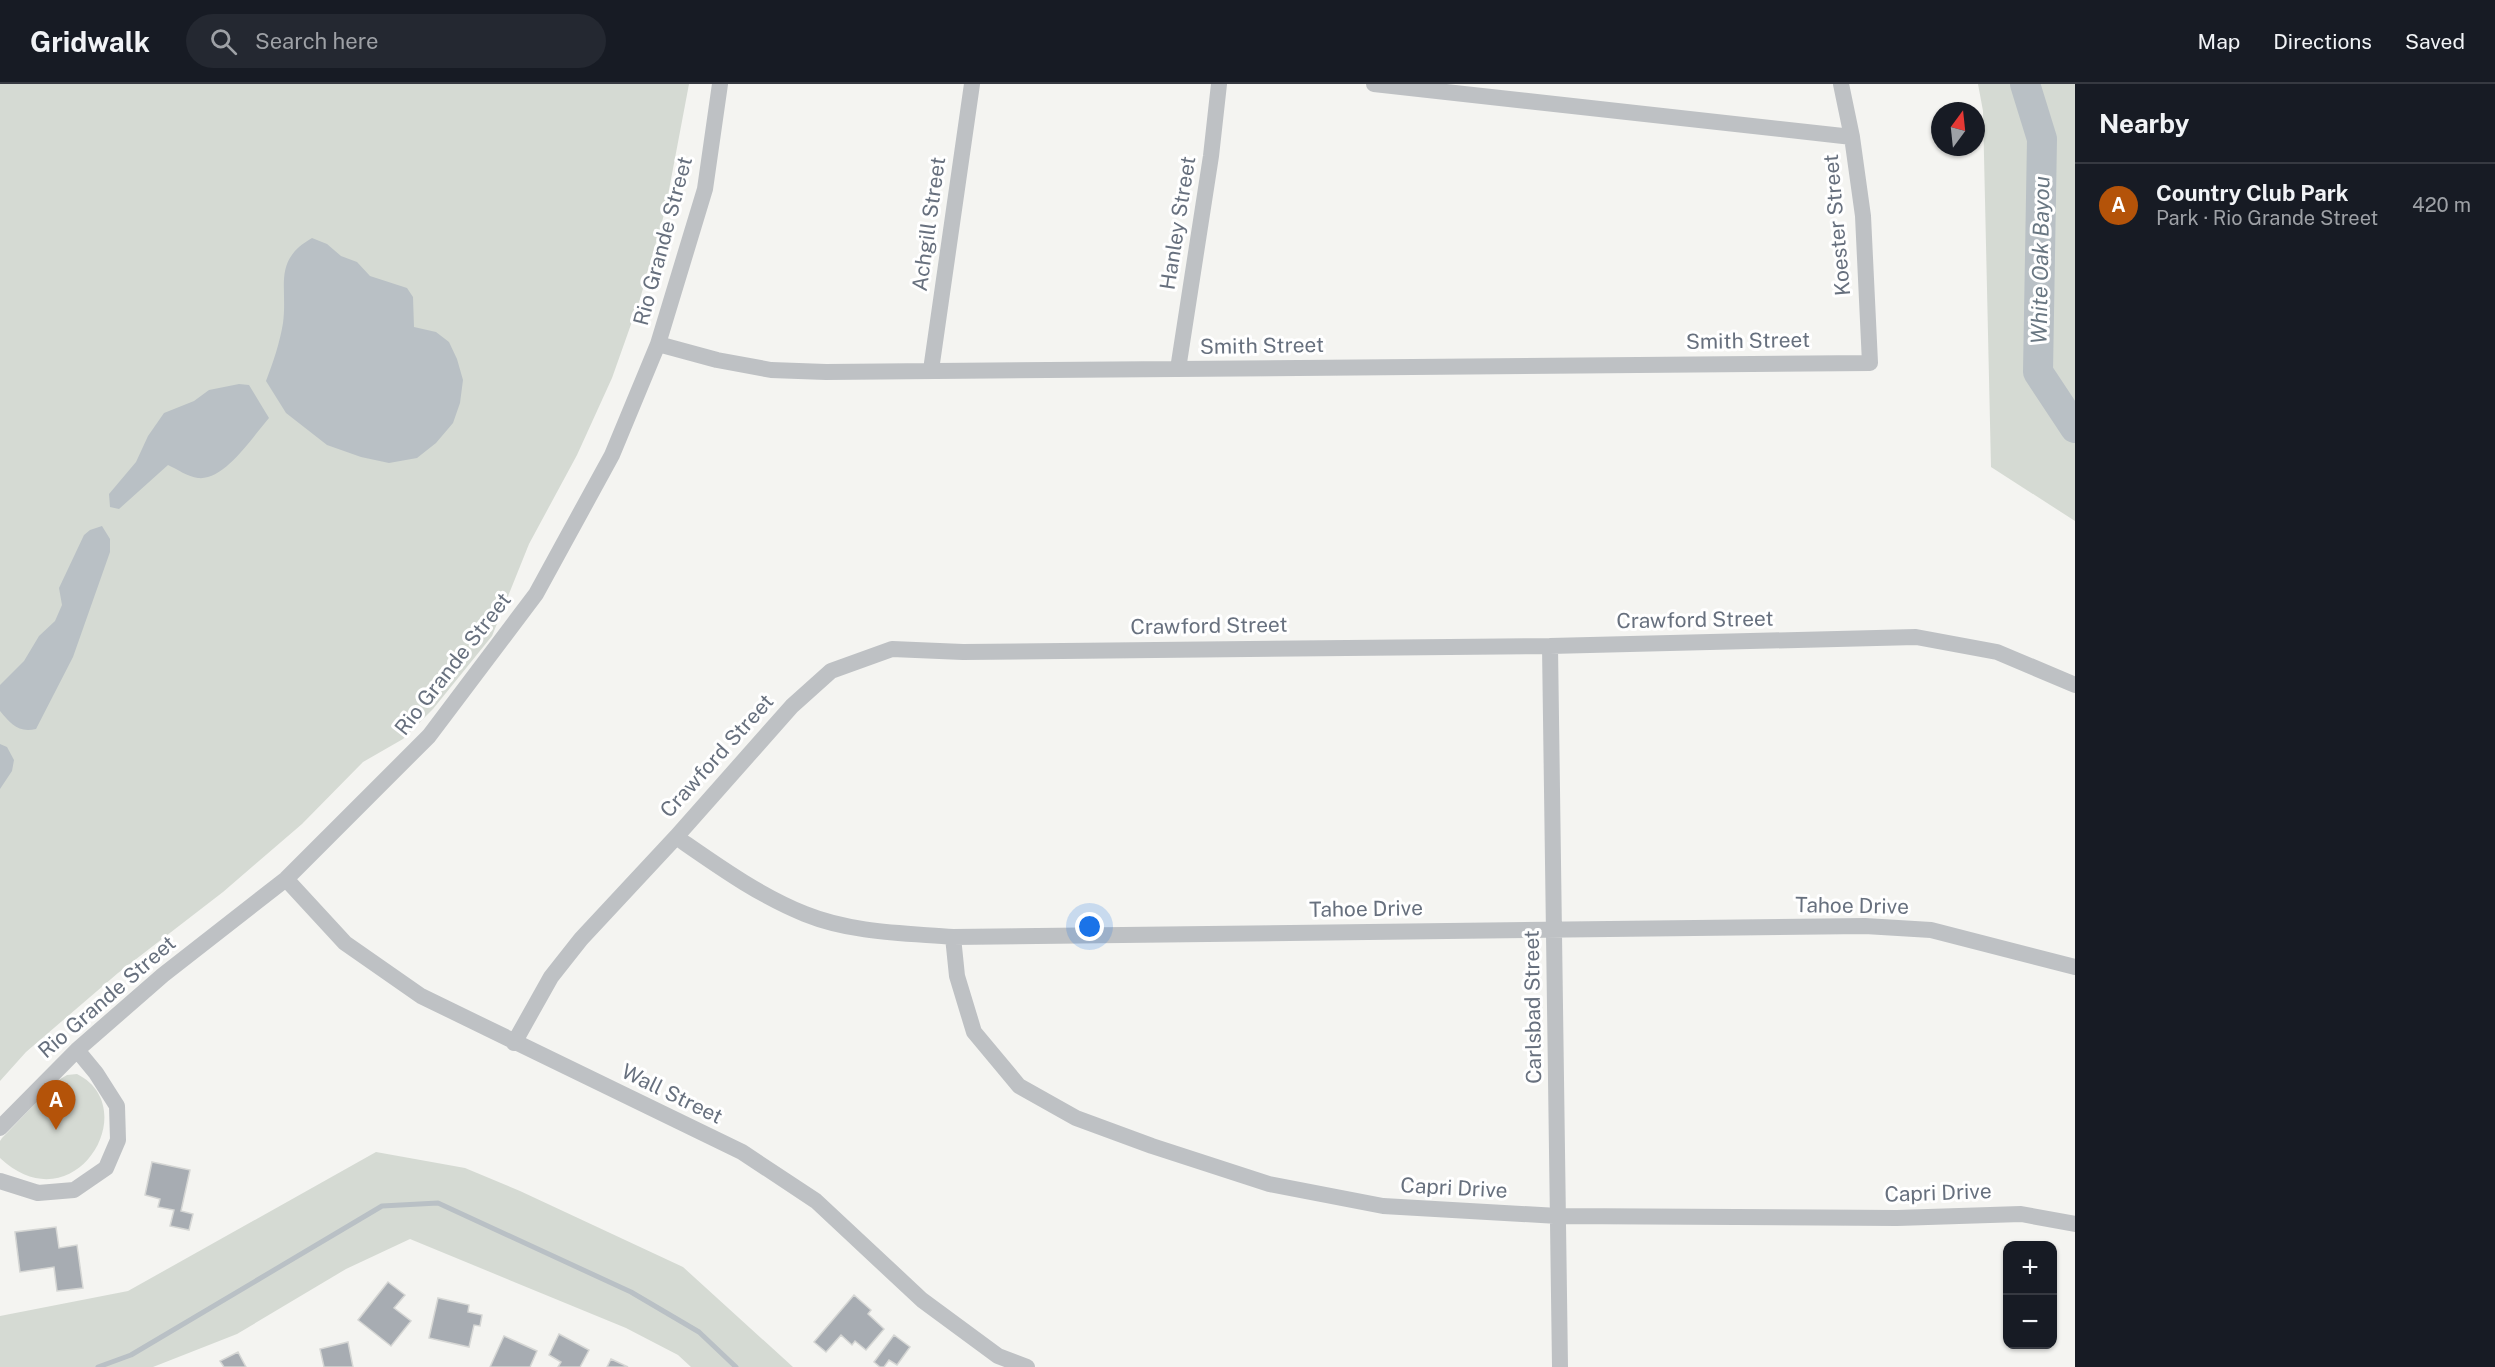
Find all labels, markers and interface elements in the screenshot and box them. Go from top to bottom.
search box [186,14,606,68]
text: Gridwalk [30,25,150,58]
icon: search [207,25,240,58]
text: Search here [255,28,379,54]
text: Map [2198,29,2240,54]
text: Directions [2273,29,2372,54]
text: Saved [2405,29,2465,54]
north arrow [1931,102,1985,156]
text: Nearby [2099,108,2189,139]
street label: Koester Street [1818,153,1855,297]
street label: Rio Grande Street [628,154,697,328]
street label: Hanley Street [1155,154,1200,292]
street label: Achgill Street [907,155,950,293]
water label: White Oak Bayou [2026,176,2054,344]
text: Country Club Park [2156,180,2349,206]
text: A [2111,193,2126,217]
text: 420 m [2412,193,2471,217]
text: Park · Rio Grande Street [2156,206,2378,230]
street label: Smith Street [1686,327,1810,354]
street label: Smith Street [1200,332,1324,359]
street label: Rio Grande Street [389,588,516,740]
street label: Crawford Street [1616,606,1774,633]
street label: Crawford Street [1130,612,1288,639]
street label: Crawford Street [655,689,779,822]
street label: Tahoe Drive [1795,892,1909,919]
street label: Tahoe Drive [1309,895,1423,922]
your location [1075,912,1104,941]
street label: Rio Grande Street [33,930,180,1063]
street label: Carlsbad Street [1519,930,1546,1084]
street label: Wall Street [617,1058,727,1129]
pin: A [36,1080,76,1130]
street label: Capri Drive [1400,1172,1508,1203]
street label: Capri Drive [1884,1178,1992,1207]
map controls [2003,1241,2057,1349]
button: + [2003,1241,2057,1295]
button: − [2003,1295,2057,1349]

